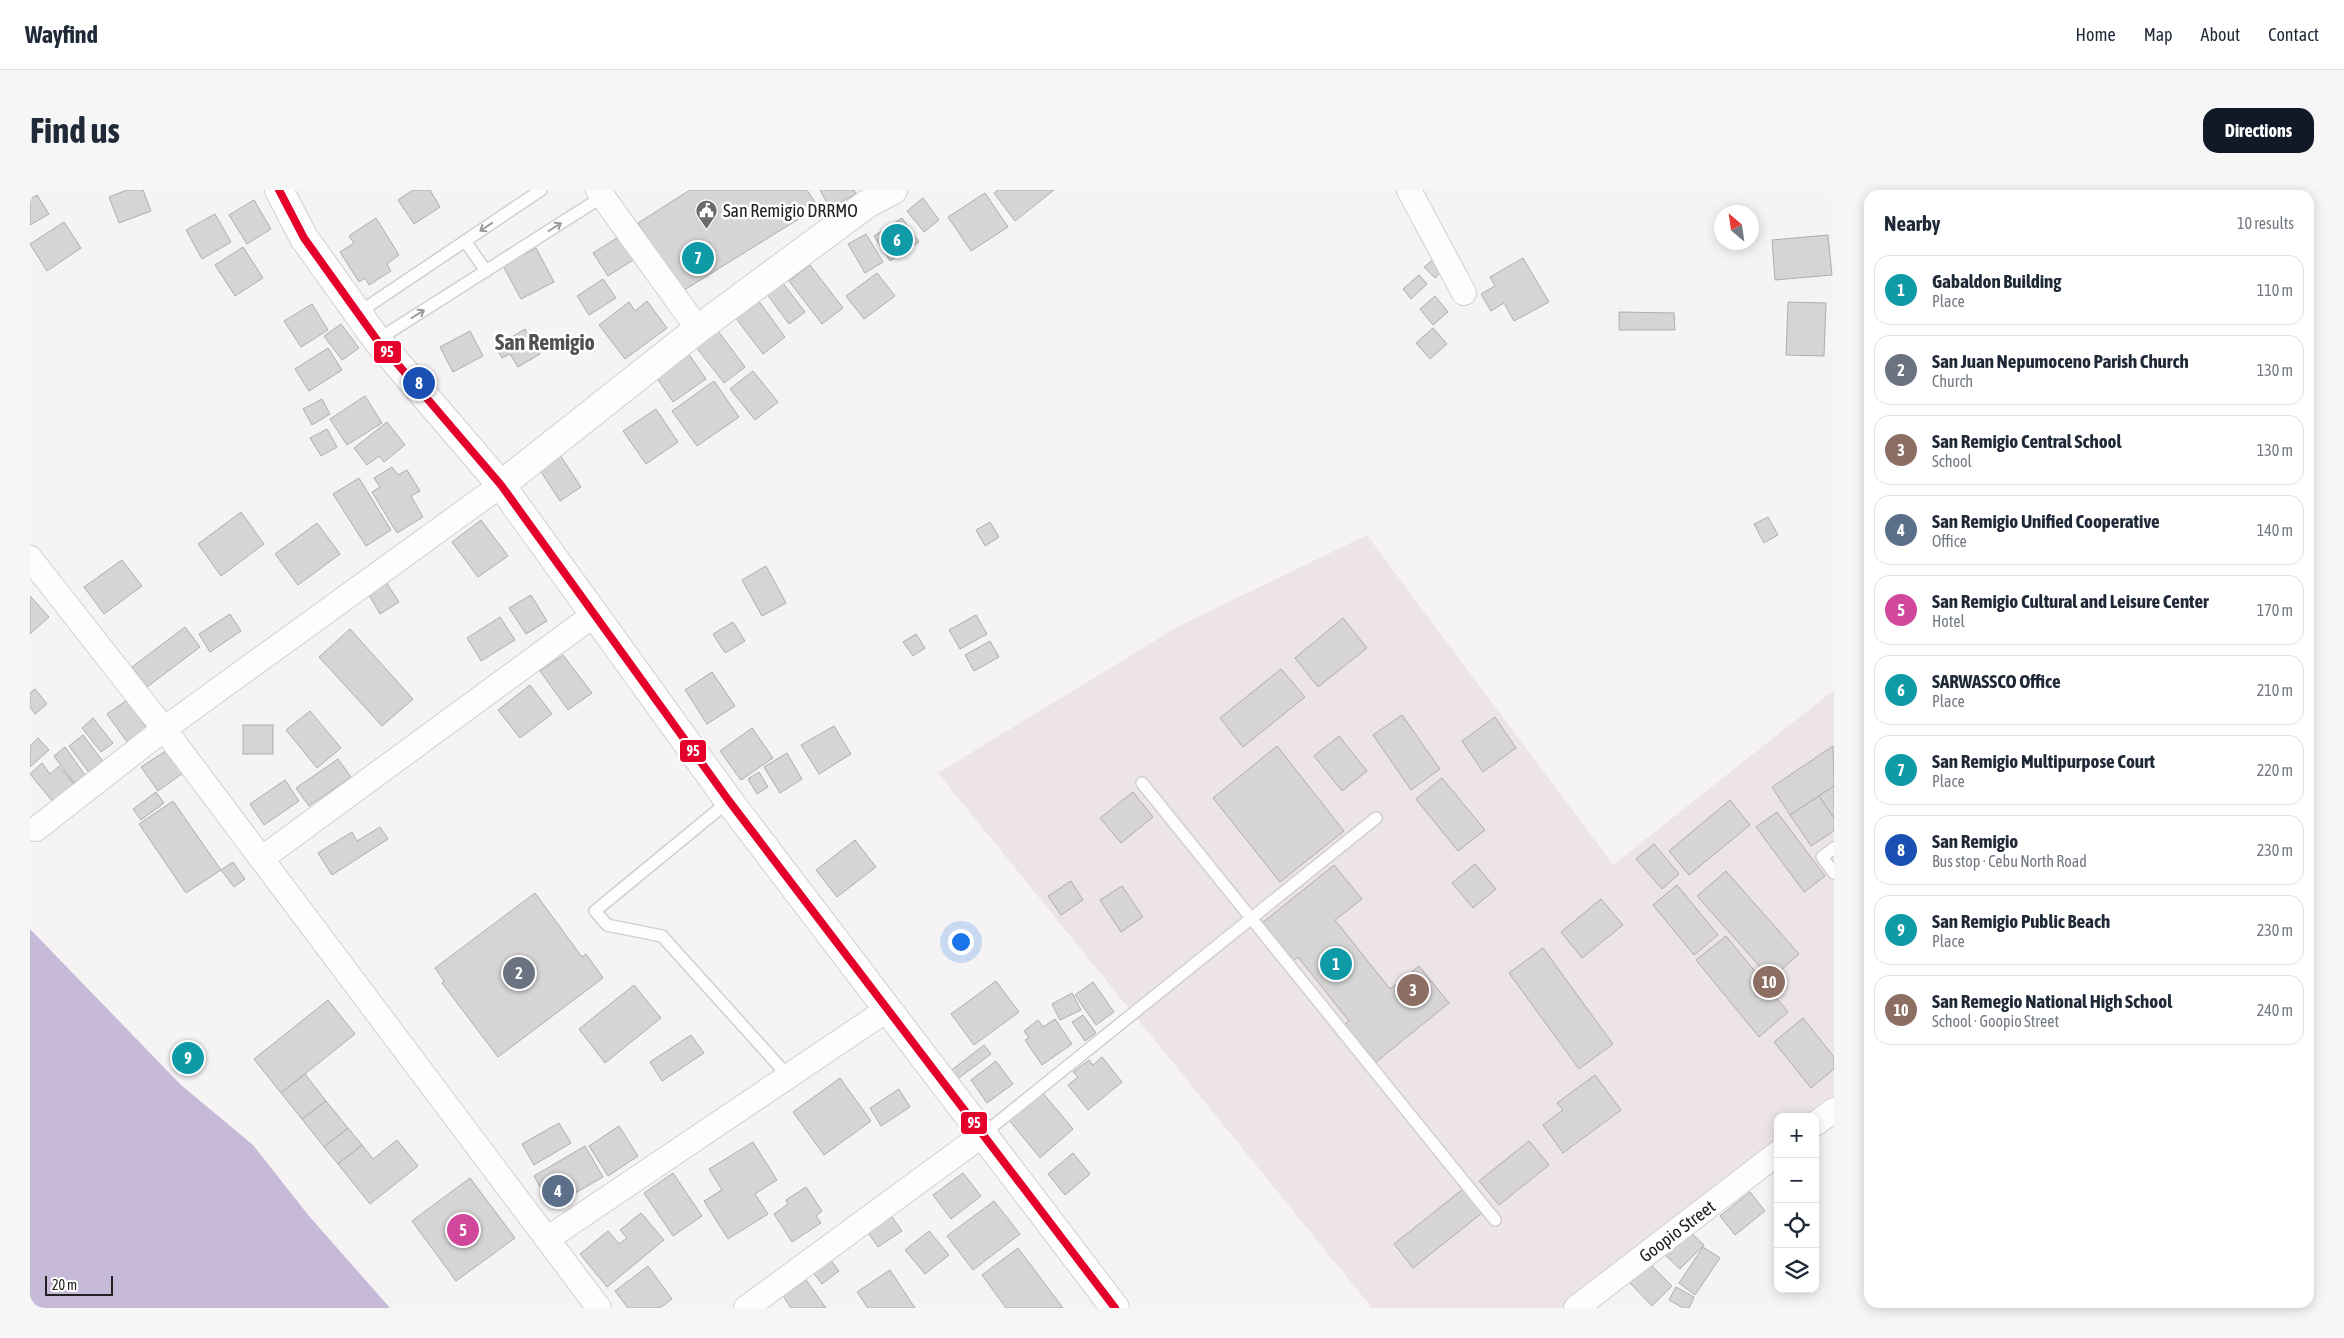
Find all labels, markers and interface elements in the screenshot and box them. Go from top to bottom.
text: Wayfind [25,21,98,48]
text: Home [2076,24,2116,45]
text: Map [2144,24,2173,45]
text: About [2201,24,2240,45]
text: Contact [2268,24,2319,45]
button: Directions [2203,108,2314,153]
text: Find us [30,110,120,150]
public building icon: San Remigio DRRMO [695,198,719,229]
place label: San Remigio DRRMO [723,200,858,221]
north arrow [1714,205,1759,250]
text: Nearby [1884,211,1940,235]
text: 10 results [2237,214,2294,232]
pin: 6 [881,221,913,259]
one-way arrow [479,222,493,232]
one-way arrow [548,222,562,232]
pin: 7 [682,239,714,277]
text: Gabaldon Building [1932,270,2062,292]
text: 1 [1897,281,1905,299]
text: 110 m [2257,281,2293,299]
text: Place [1932,292,1965,310]
one-way arrow [410,309,424,319]
district label: San Remigio [495,329,595,355]
line badge: 95 [373,340,402,364]
text: 95 [380,344,394,360]
text: San Juan Nepumoceno Parish Church [1932,350,2189,372]
text: 2 [1897,361,1905,379]
text: 130 m [2257,361,2293,379]
pin: 8 [403,364,435,402]
text: Church [1932,372,1973,390]
text: San Remigio Central School [1932,430,2122,452]
text: 3 [1897,441,1905,459]
text: 130 m [2257,441,2293,459]
text: School [1932,452,1972,470]
text: San Remigio Unified Cooperative [1932,510,2160,532]
text: 4 [1897,521,1905,539]
text: 140 m [2257,521,2293,539]
text: Office [1932,532,1967,550]
text: San Remigio Cultural and Leisure Center [1932,590,2209,612]
text: 5 [1897,601,1905,619]
text: 170 m [2257,601,2293,619]
text: Hotel [1932,612,1965,630]
text: SARWASSCO Office [1932,670,2061,692]
text: 6 [1897,681,1905,699]
text: 210 m [2257,681,2293,699]
text: Place [1932,692,1965,710]
line badge: 95 [679,739,707,763]
text: 95 [686,743,700,759]
text: San Remigio Multipurpose Court [1932,750,2155,772]
text: 7 [1897,761,1905,779]
text: 220 m [2257,761,2293,779]
text: Place [1932,772,1965,790]
text: San Remigio [1932,830,2018,852]
text: 8 [1897,841,1905,859]
text: 230 m [2257,841,2293,859]
text: Bus stop · Cebu North Road [1932,852,2087,870]
text: San Remigio Public Beach [1932,910,2110,932]
text: 9 [1897,921,1905,939]
text: 230 m [2257,921,2293,939]
your location [948,929,974,955]
text: Place [1932,932,1965,950]
pin: 1 [1320,945,1352,983]
pin: 2 [503,954,535,992]
pin: 10 [1753,963,1785,1001]
pin: 3 [1397,971,1429,1009]
text: San Remegio National High School [1932,990,2172,1012]
text: 10 [1893,1001,1909,1019]
text: 240 m [2257,1001,2293,1019]
text: School · Goopio Street [1932,1012,2059,1030]
pin: 9 [172,1039,204,1077]
line badge: 95 [960,1111,988,1135]
map controls [1774,1113,1819,1293]
button: + [1774,1113,1819,1158]
text: 95 [967,1115,981,1131]
button: − [1774,1158,1819,1203]
pin: 4 [542,1172,574,1210]
street label: Goopio Street [1635,1196,1719,1266]
button: locate [1774,1203,1819,1248]
pin: 5 [447,1211,479,1249]
button: layers [1774,1248,1819,1293]
scale bar [45,1273,112,1296]
text: 20 m [52,1277,77,1293]

